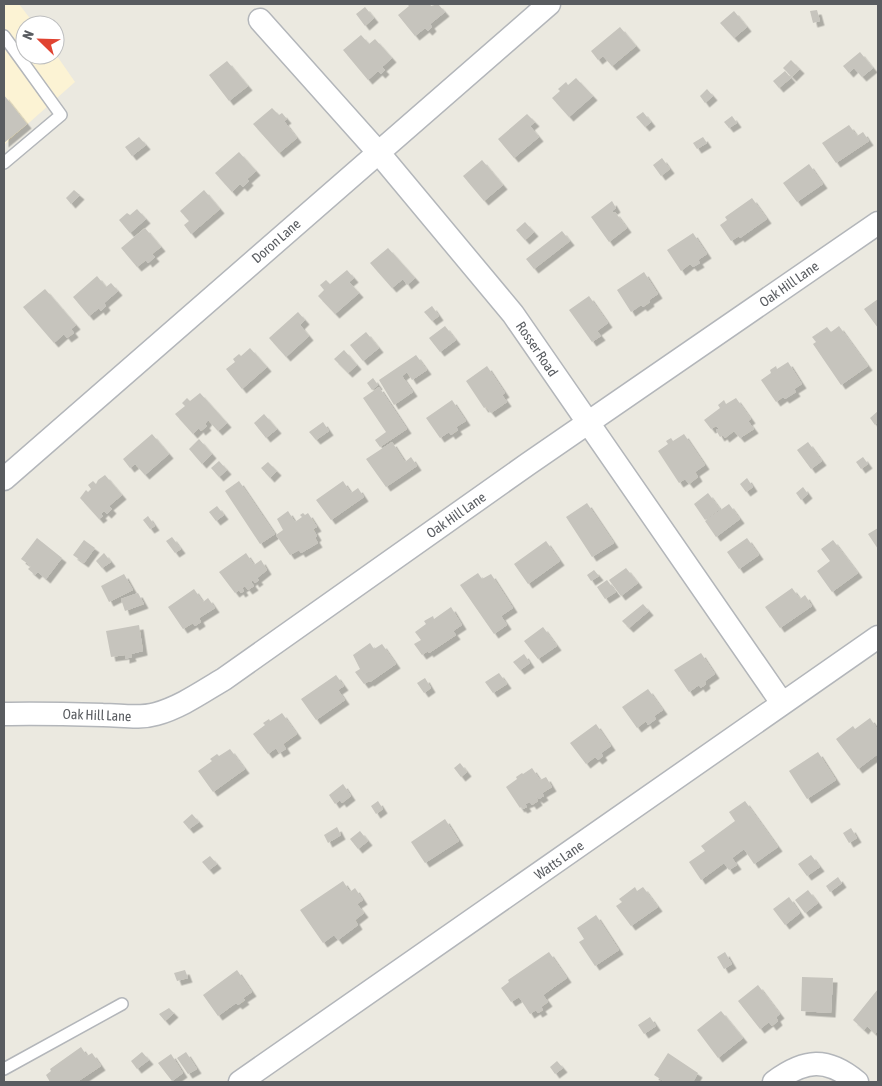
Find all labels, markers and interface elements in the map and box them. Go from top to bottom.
north arrow [15,15,65,65]
text: N [19,28,37,42]
street label: Doron Lane [249,216,303,266]
street label: Oak Hill Lane [756,258,822,310]
street label: Rosser Road [513,319,561,379]
street label: Oak Hill Lane [423,489,489,541]
street label: Oak Hill Lane [62,706,132,724]
street label: Watts Lane [531,837,587,883]

